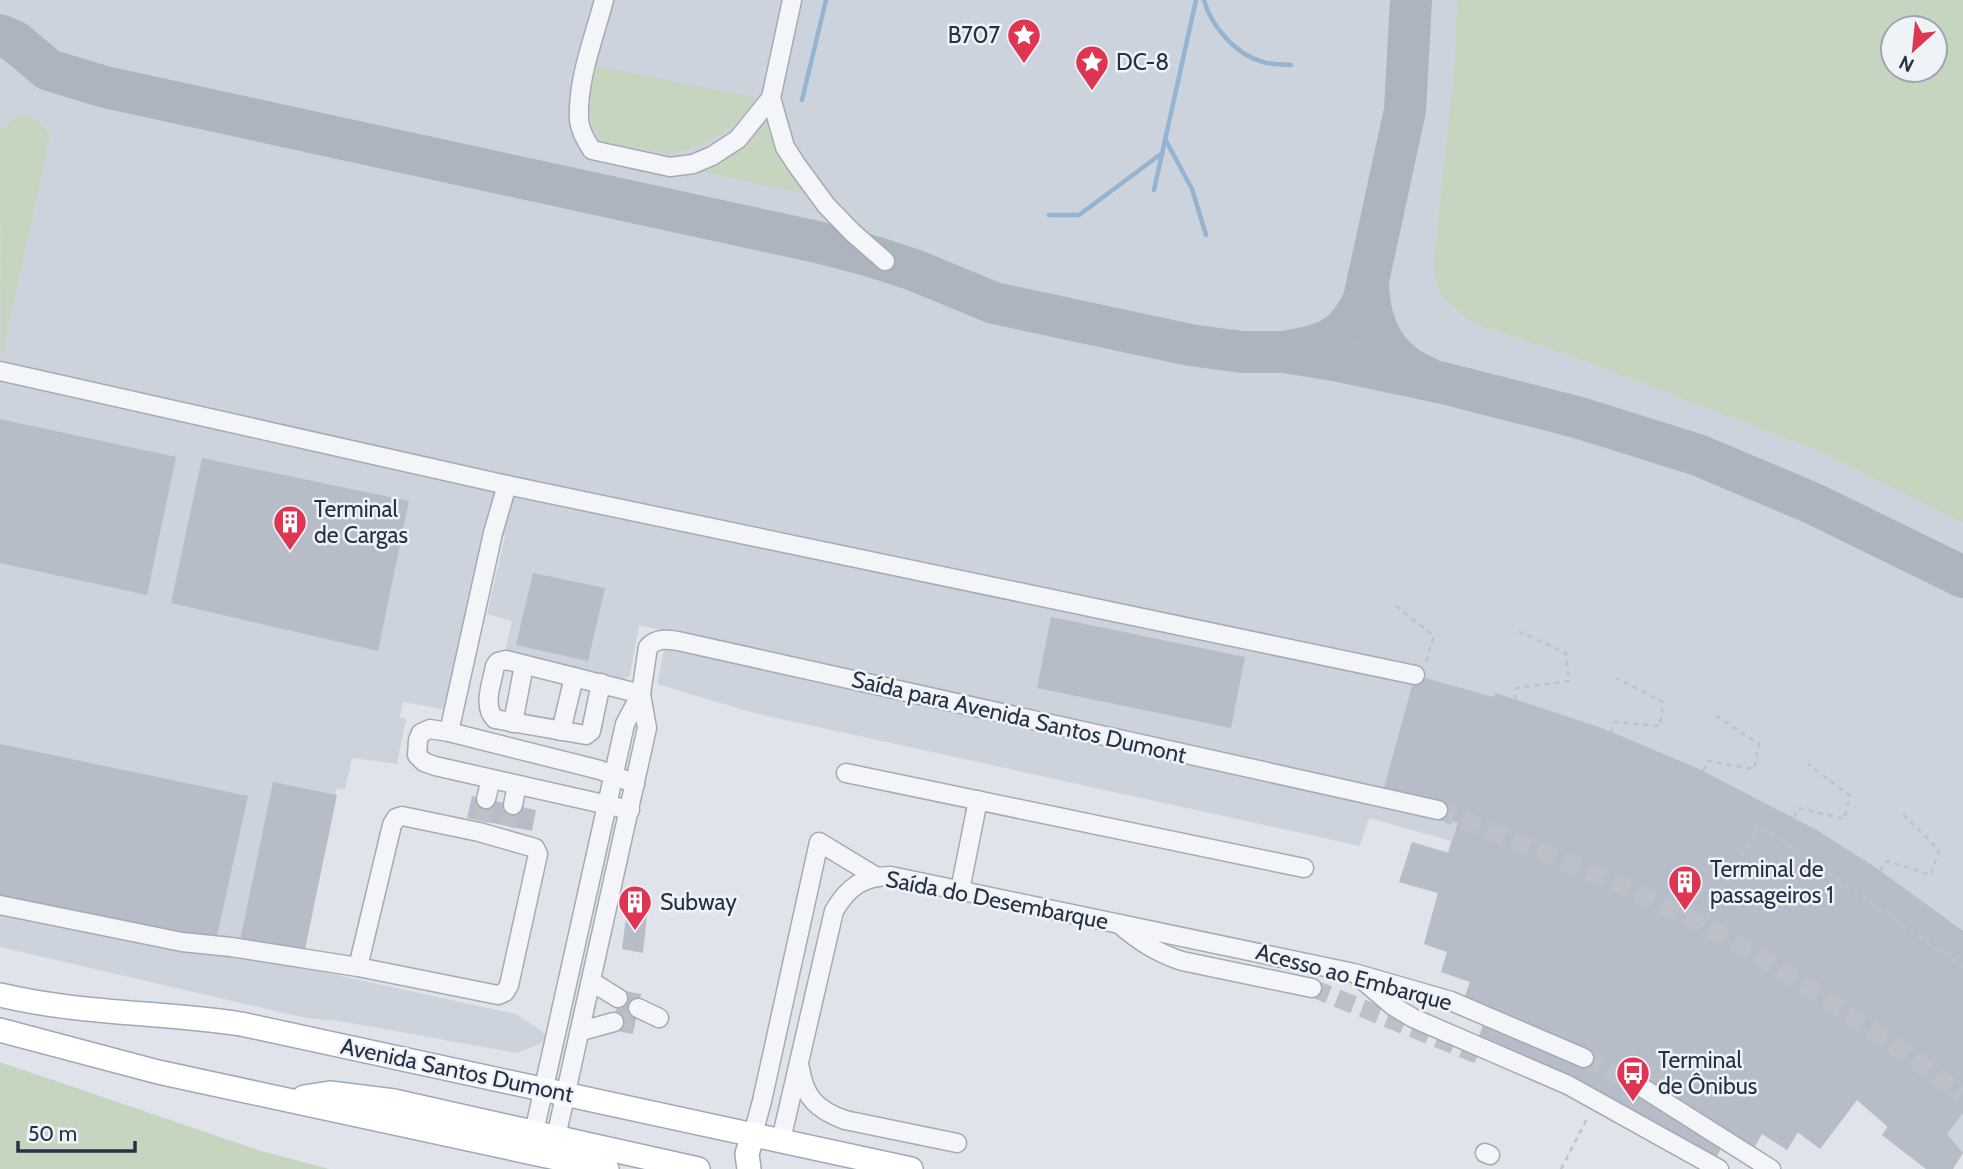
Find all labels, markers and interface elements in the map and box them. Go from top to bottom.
north arrow [1879,14,1949,84]
place icon: B707 [1005,16,1043,65]
place label: B707 [948,21,1000,49]
place icon: DC-8 [1073,43,1111,92]
place label: DC-8 [1116,48,1169,76]
text: N [1895,50,1918,77]
place label: Terminal de Cargas [314,495,408,549]
building icon: Terminal de Cargas [271,503,309,552]
street label: Saída para Avenida Santos Dumont [849,665,1189,769]
place label: Terminal de passageiros 1 [1710,855,1834,909]
building icon: Terminal de passageiros 1 [1666,863,1704,912]
street label: Saída do Desembarque [883,865,1111,935]
building icon: Subway [616,883,654,932]
place label: Subway [660,888,737,916]
street label: Acesso ao Embarque [1253,937,1455,1017]
street label: Avenida Santos Dumont [338,1032,576,1108]
place label: Terminal de Ônibus [1658,1046,1757,1100]
bus stop icon: Terminal de Ônibus [1614,1054,1652,1103]
scale bar [18,1110,135,1154]
text: 50 m [28,1121,77,1146]

